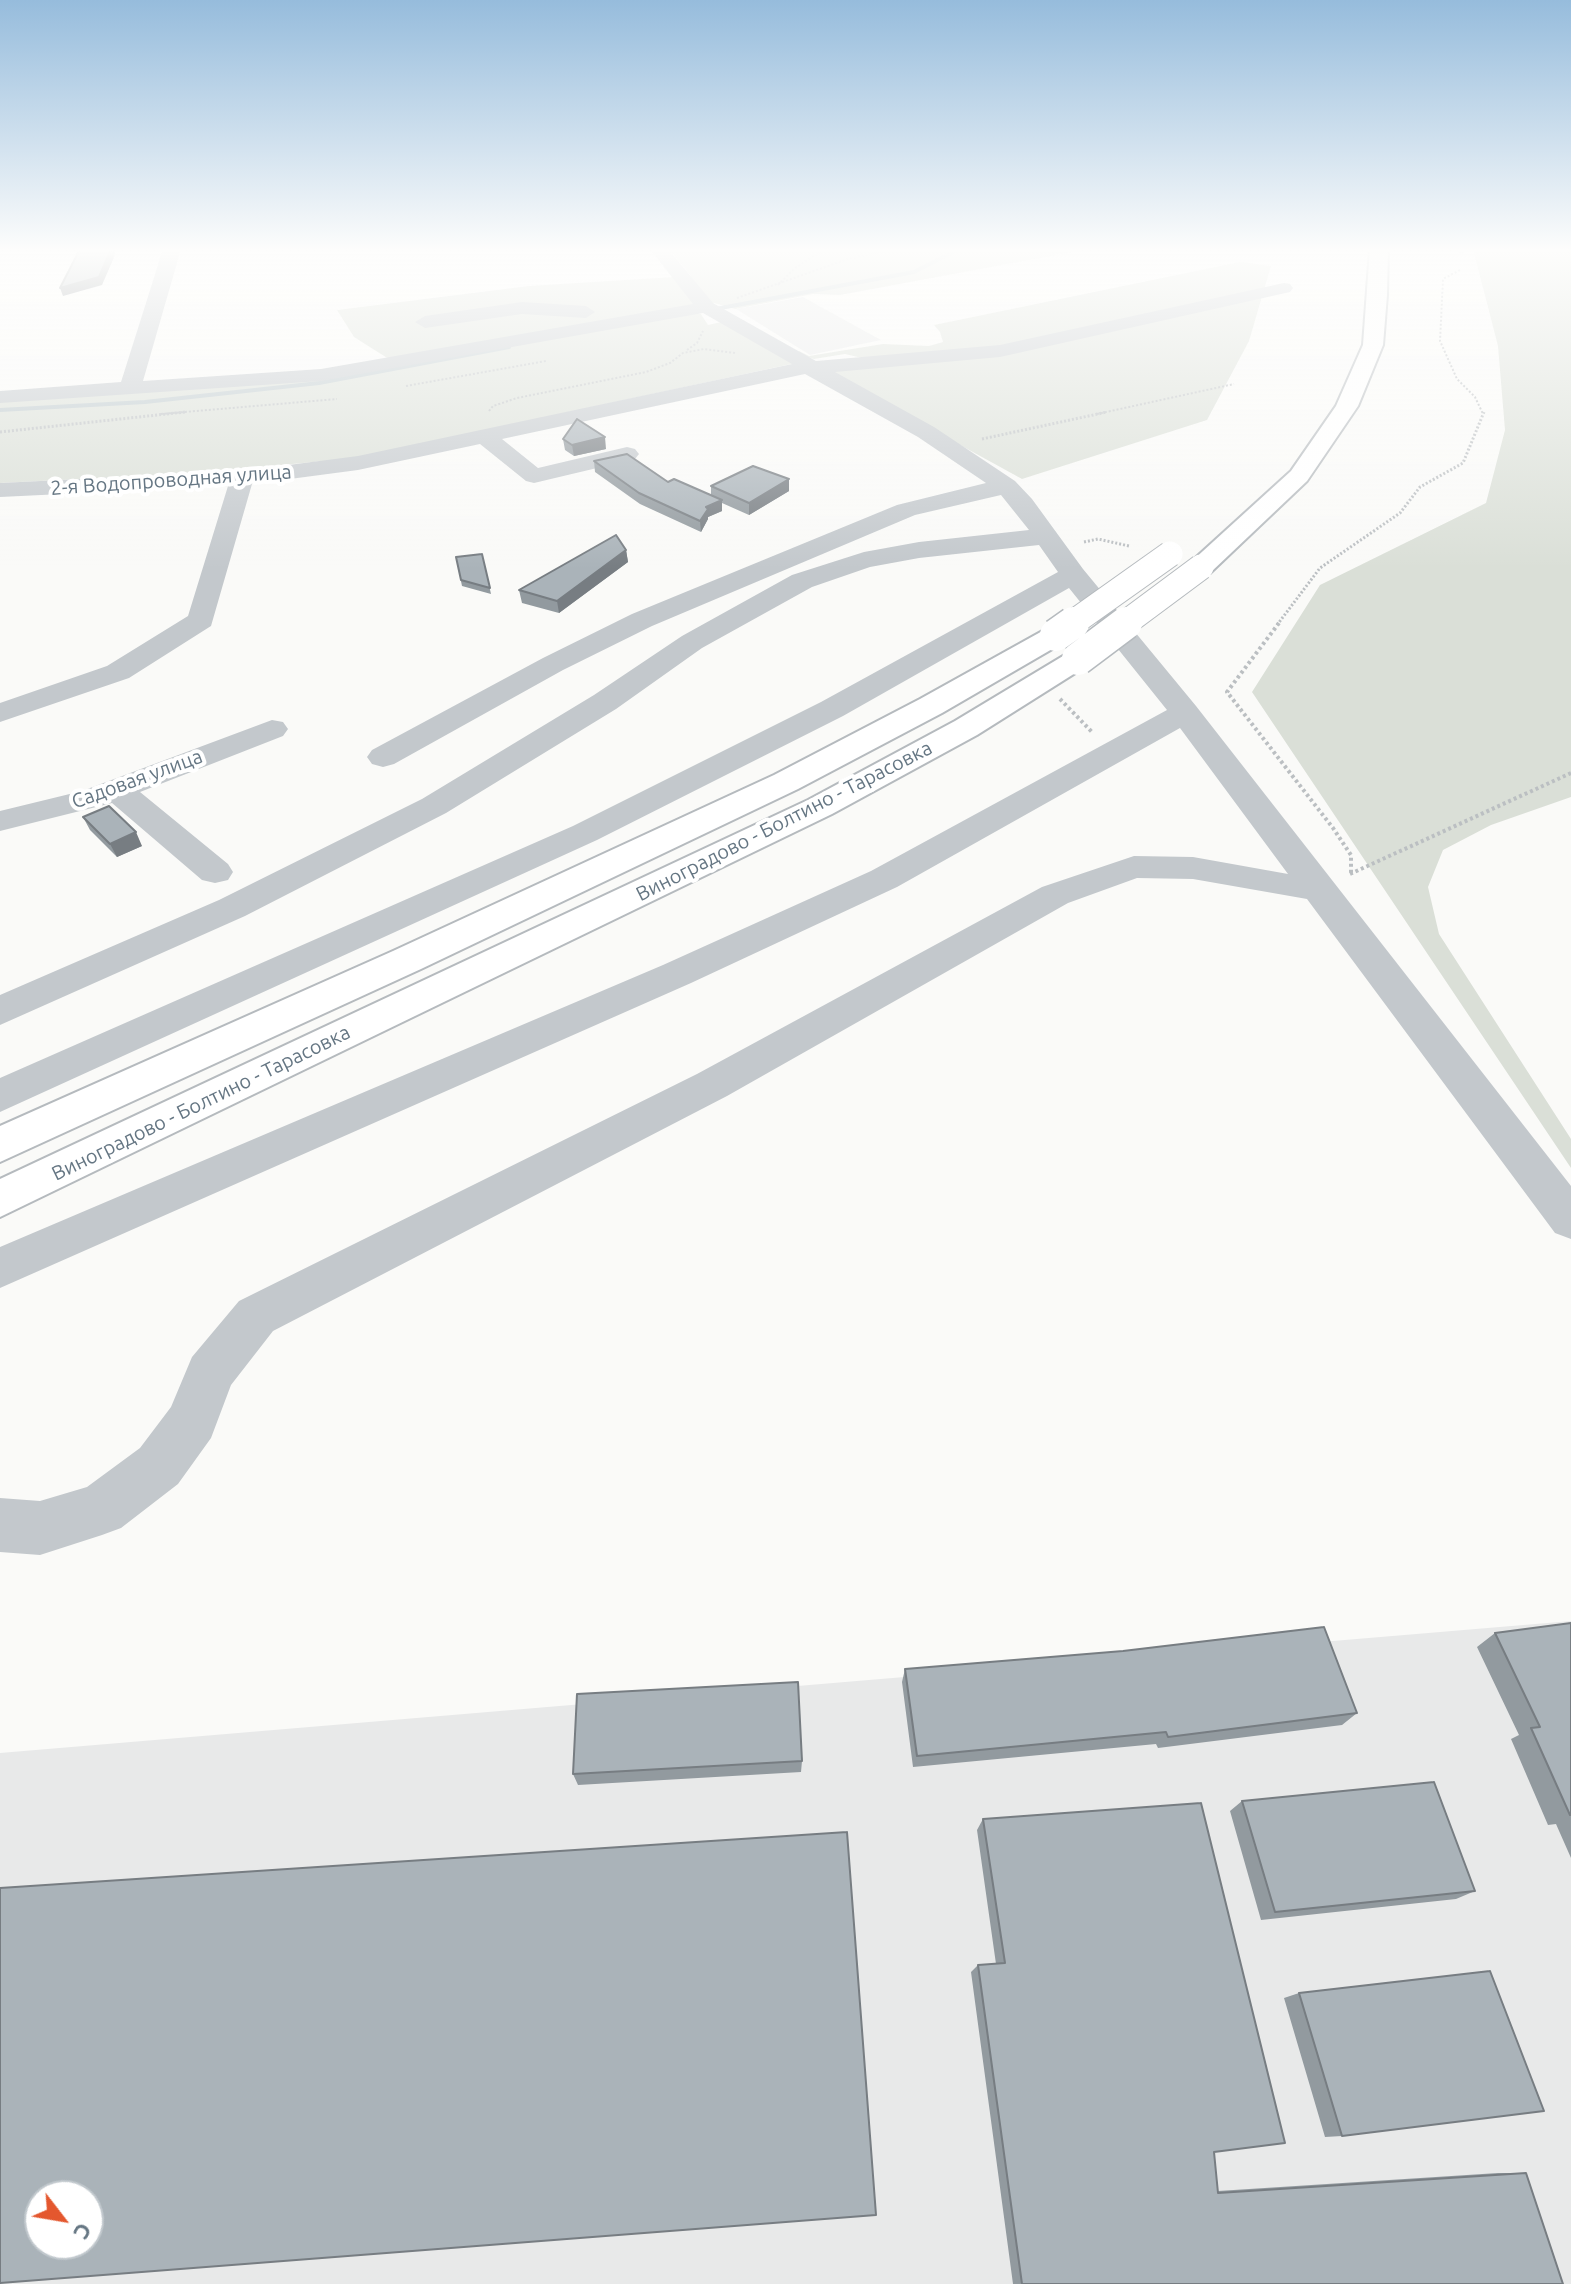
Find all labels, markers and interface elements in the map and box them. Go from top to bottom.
street label: 2-я Водопроводная улица [50,460,292,500]
street label: Виноградово - Болтино - Тарасовка [632,736,936,906]
street label: Садовая улица [68,744,206,814]
street label: Виноградово - Болтино - Тарасовка [48,1020,354,1186]
north arrow [24,2180,104,2260]
text: С [69,2219,98,2244]

